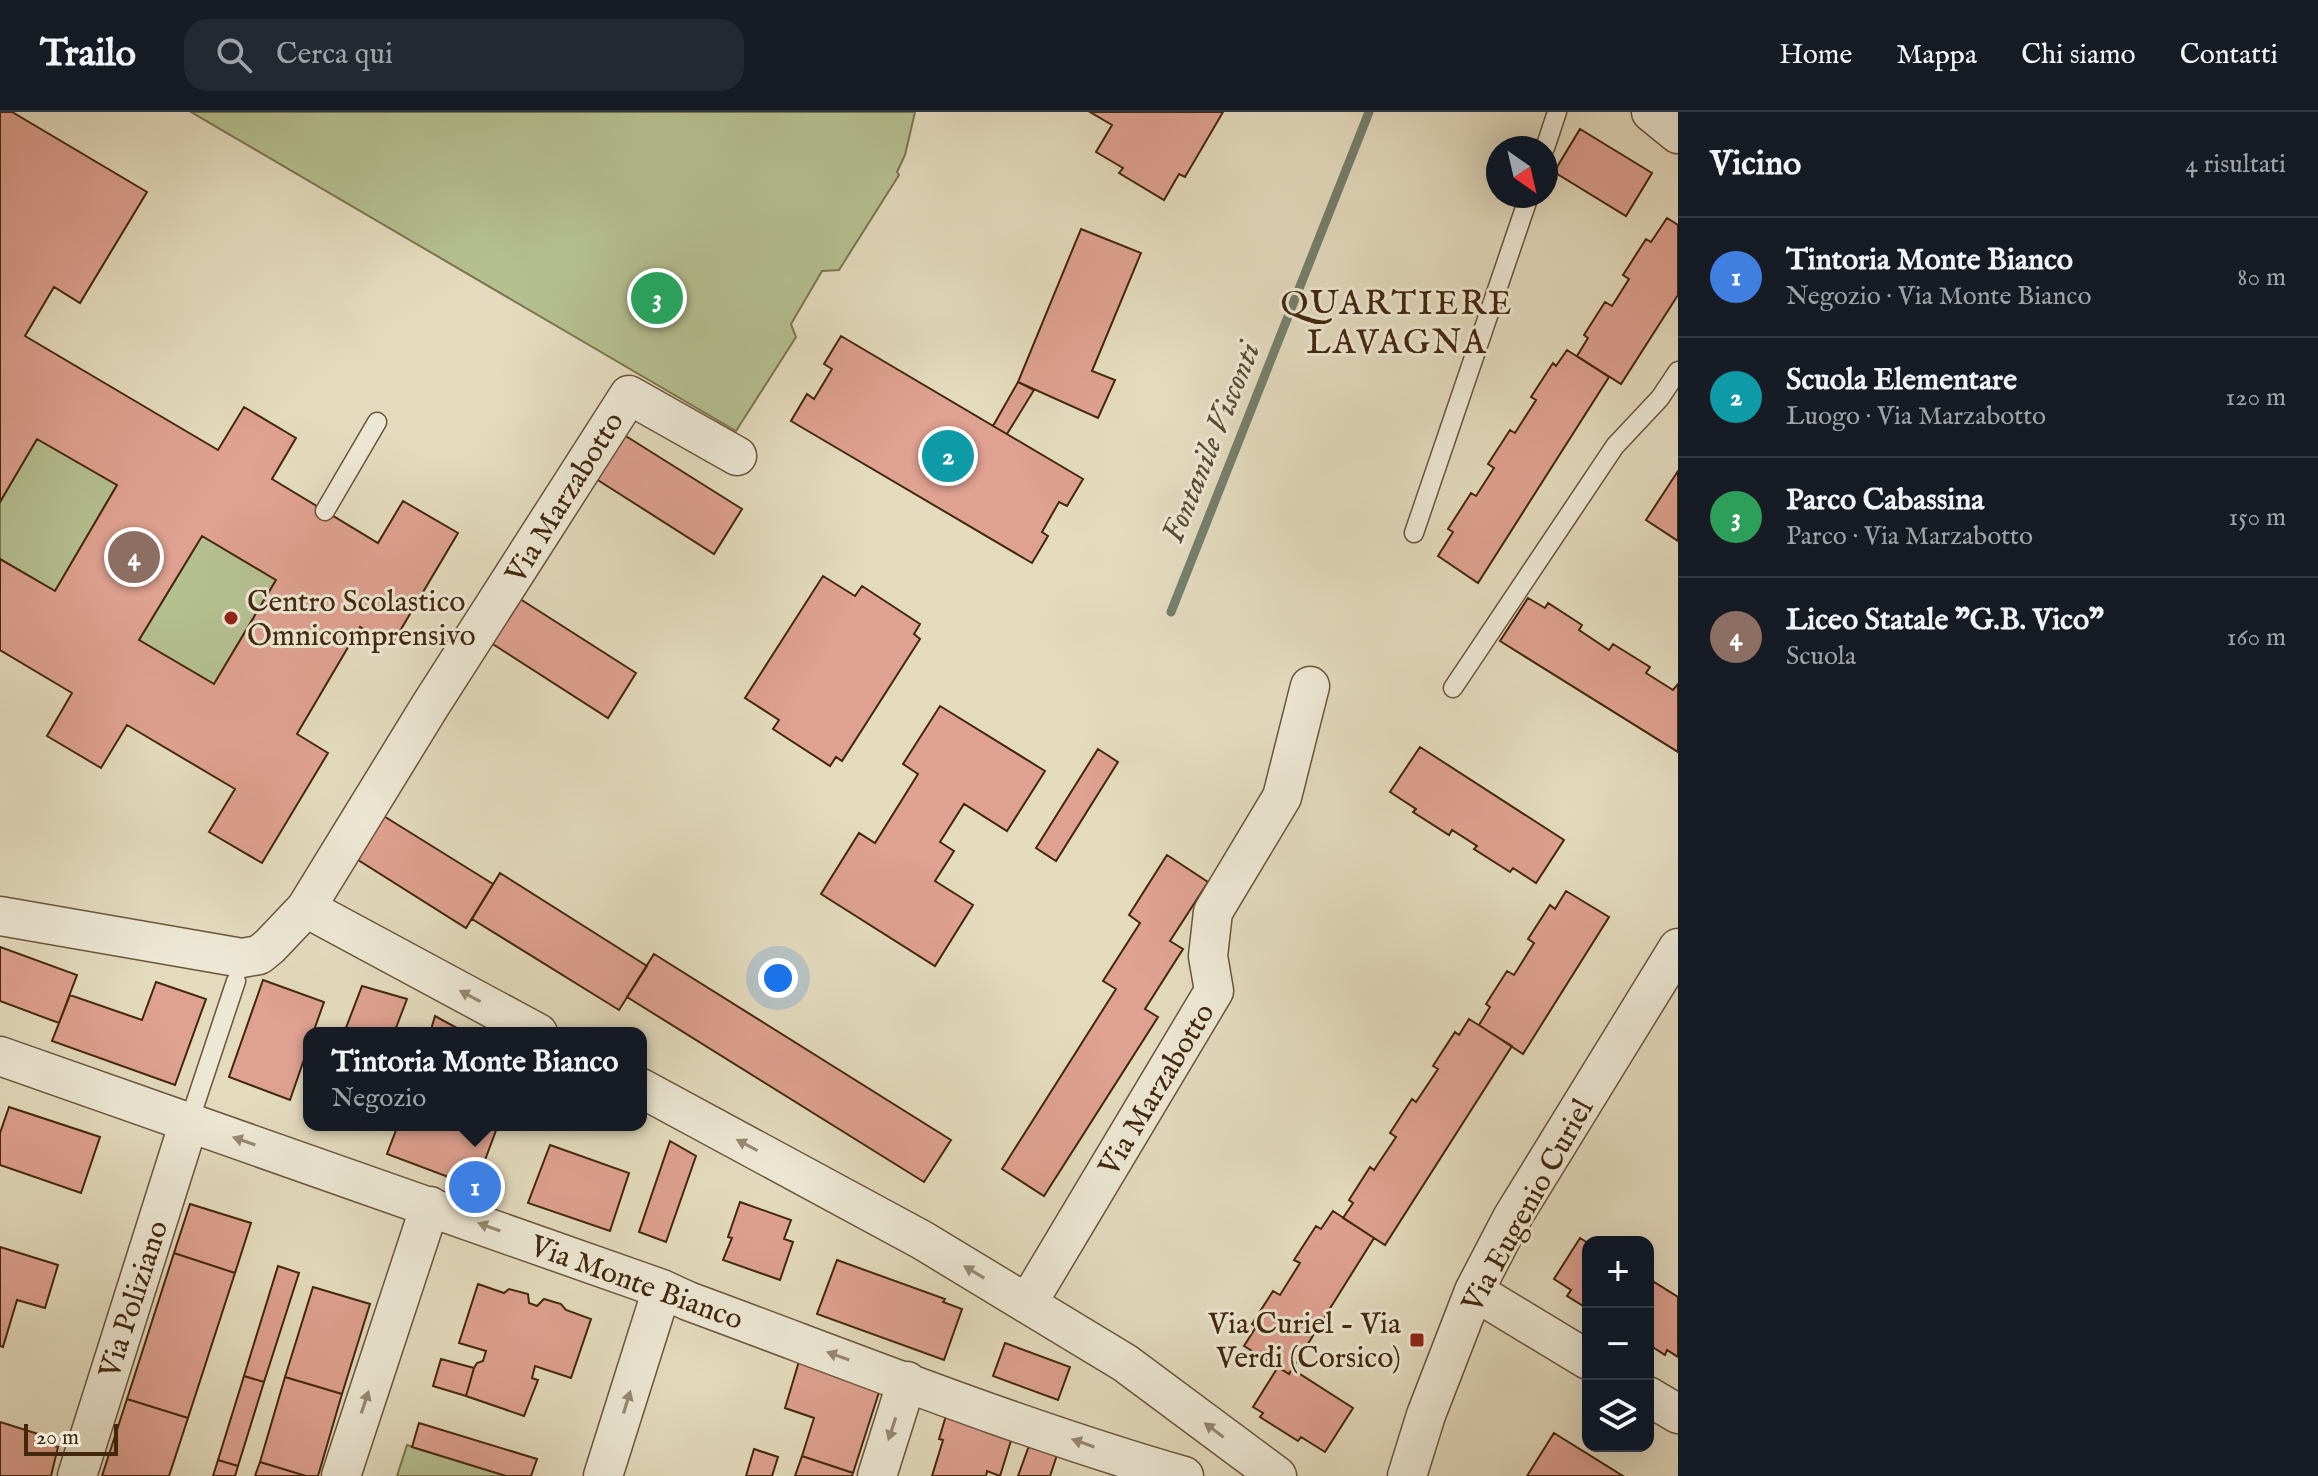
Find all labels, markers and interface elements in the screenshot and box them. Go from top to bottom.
search box [184,19,744,91]
text: Trailo [40,31,136,79]
icon: search [212,33,256,77]
text: Cerca qui [276,36,393,74]
text: Home [1779,38,1852,73]
text: Mappa [1896,38,1977,73]
text: Chi siamo [2021,38,2136,73]
text: Contatti [2180,38,2278,73]
north arrow [1486,136,1558,208]
text: Vicino [1710,143,1801,186]
text: 4 risultati [2185,148,2286,181]
text: Tintoria Monte Bianco [1786,242,2073,280]
text: 1 [1731,261,1741,294]
text: 80 m [2237,261,2286,294]
pin: 3 [631,268,683,328]
text: Negozio · Via Monte Bianco [1786,280,2091,313]
district label: QUARTIERE LAVAGNA [1280,283,1514,365]
water label: Fontanile Visconti [1154,335,1272,549]
text: Scuola Elementare [1786,362,2017,400]
text: 2 [1730,381,1742,414]
text: 120 m [2226,381,2286,414]
text: Luogo · Via Marzabotto [1786,400,2046,433]
street label: Via Marzabotto [497,405,634,592]
pin: 2 [922,426,974,486]
text: Parco Cabassina [1786,482,1984,520]
text: 3 [1731,501,1741,534]
text: 150 m [2228,501,2286,534]
text: Parco · Via Marzabotto [1786,520,2033,553]
pin: 4 [108,527,160,587]
place label: Centro Scolastico Omnicomprensivo [247,584,476,656]
text: Liceo Statale "G.B. Vico" [1786,602,2104,640]
marker: Centro Scolastico Omnicomprensivo [222,609,240,627]
text: 4 [1730,621,1742,654]
text: 160 m [2227,621,2286,654]
text: Scuola [1786,640,1856,673]
your location [758,958,798,998]
one-way arrow [458,989,481,1003]
street label: Via Marzabotto [1091,997,1224,1184]
popup [303,1027,647,1131]
text: Tintoria Monte Bianco [332,1044,618,1082]
text: Negozio [332,1082,426,1115]
street label: Via Eugenio Curiel [1454,1092,1603,1320]
one-way arrow [232,1134,256,1146]
one-way arrow [735,1139,758,1152]
pin: 1 [449,1157,501,1217]
street label: Via Poliziano [91,1216,178,1384]
one-way arrow [477,1221,501,1233]
street label: Via Monte Bianco [524,1227,748,1340]
map controls [1582,1236,1654,1452]
button: + [1582,1236,1654,1308]
one-way arrow [963,1265,985,1279]
place label: Via Curiel - Via Verdi (Corsico) [1207,1306,1401,1378]
button: − [1582,1308,1654,1380]
marker: Via Curiel - Via Verdi (Corsico) [1408,1331,1426,1349]
one-way arrow [826,1349,850,1362]
button: layers [1582,1380,1654,1452]
one-way arrow [621,1389,633,1413]
one-way arrow [360,1390,372,1414]
one-way arrow [886,1417,898,1441]
scale bar [24,1420,118,1456]
one-way arrow [1204,1422,1225,1438]
text: 20 m [36,1424,79,1452]
one-way arrow [1071,1437,1095,1449]

